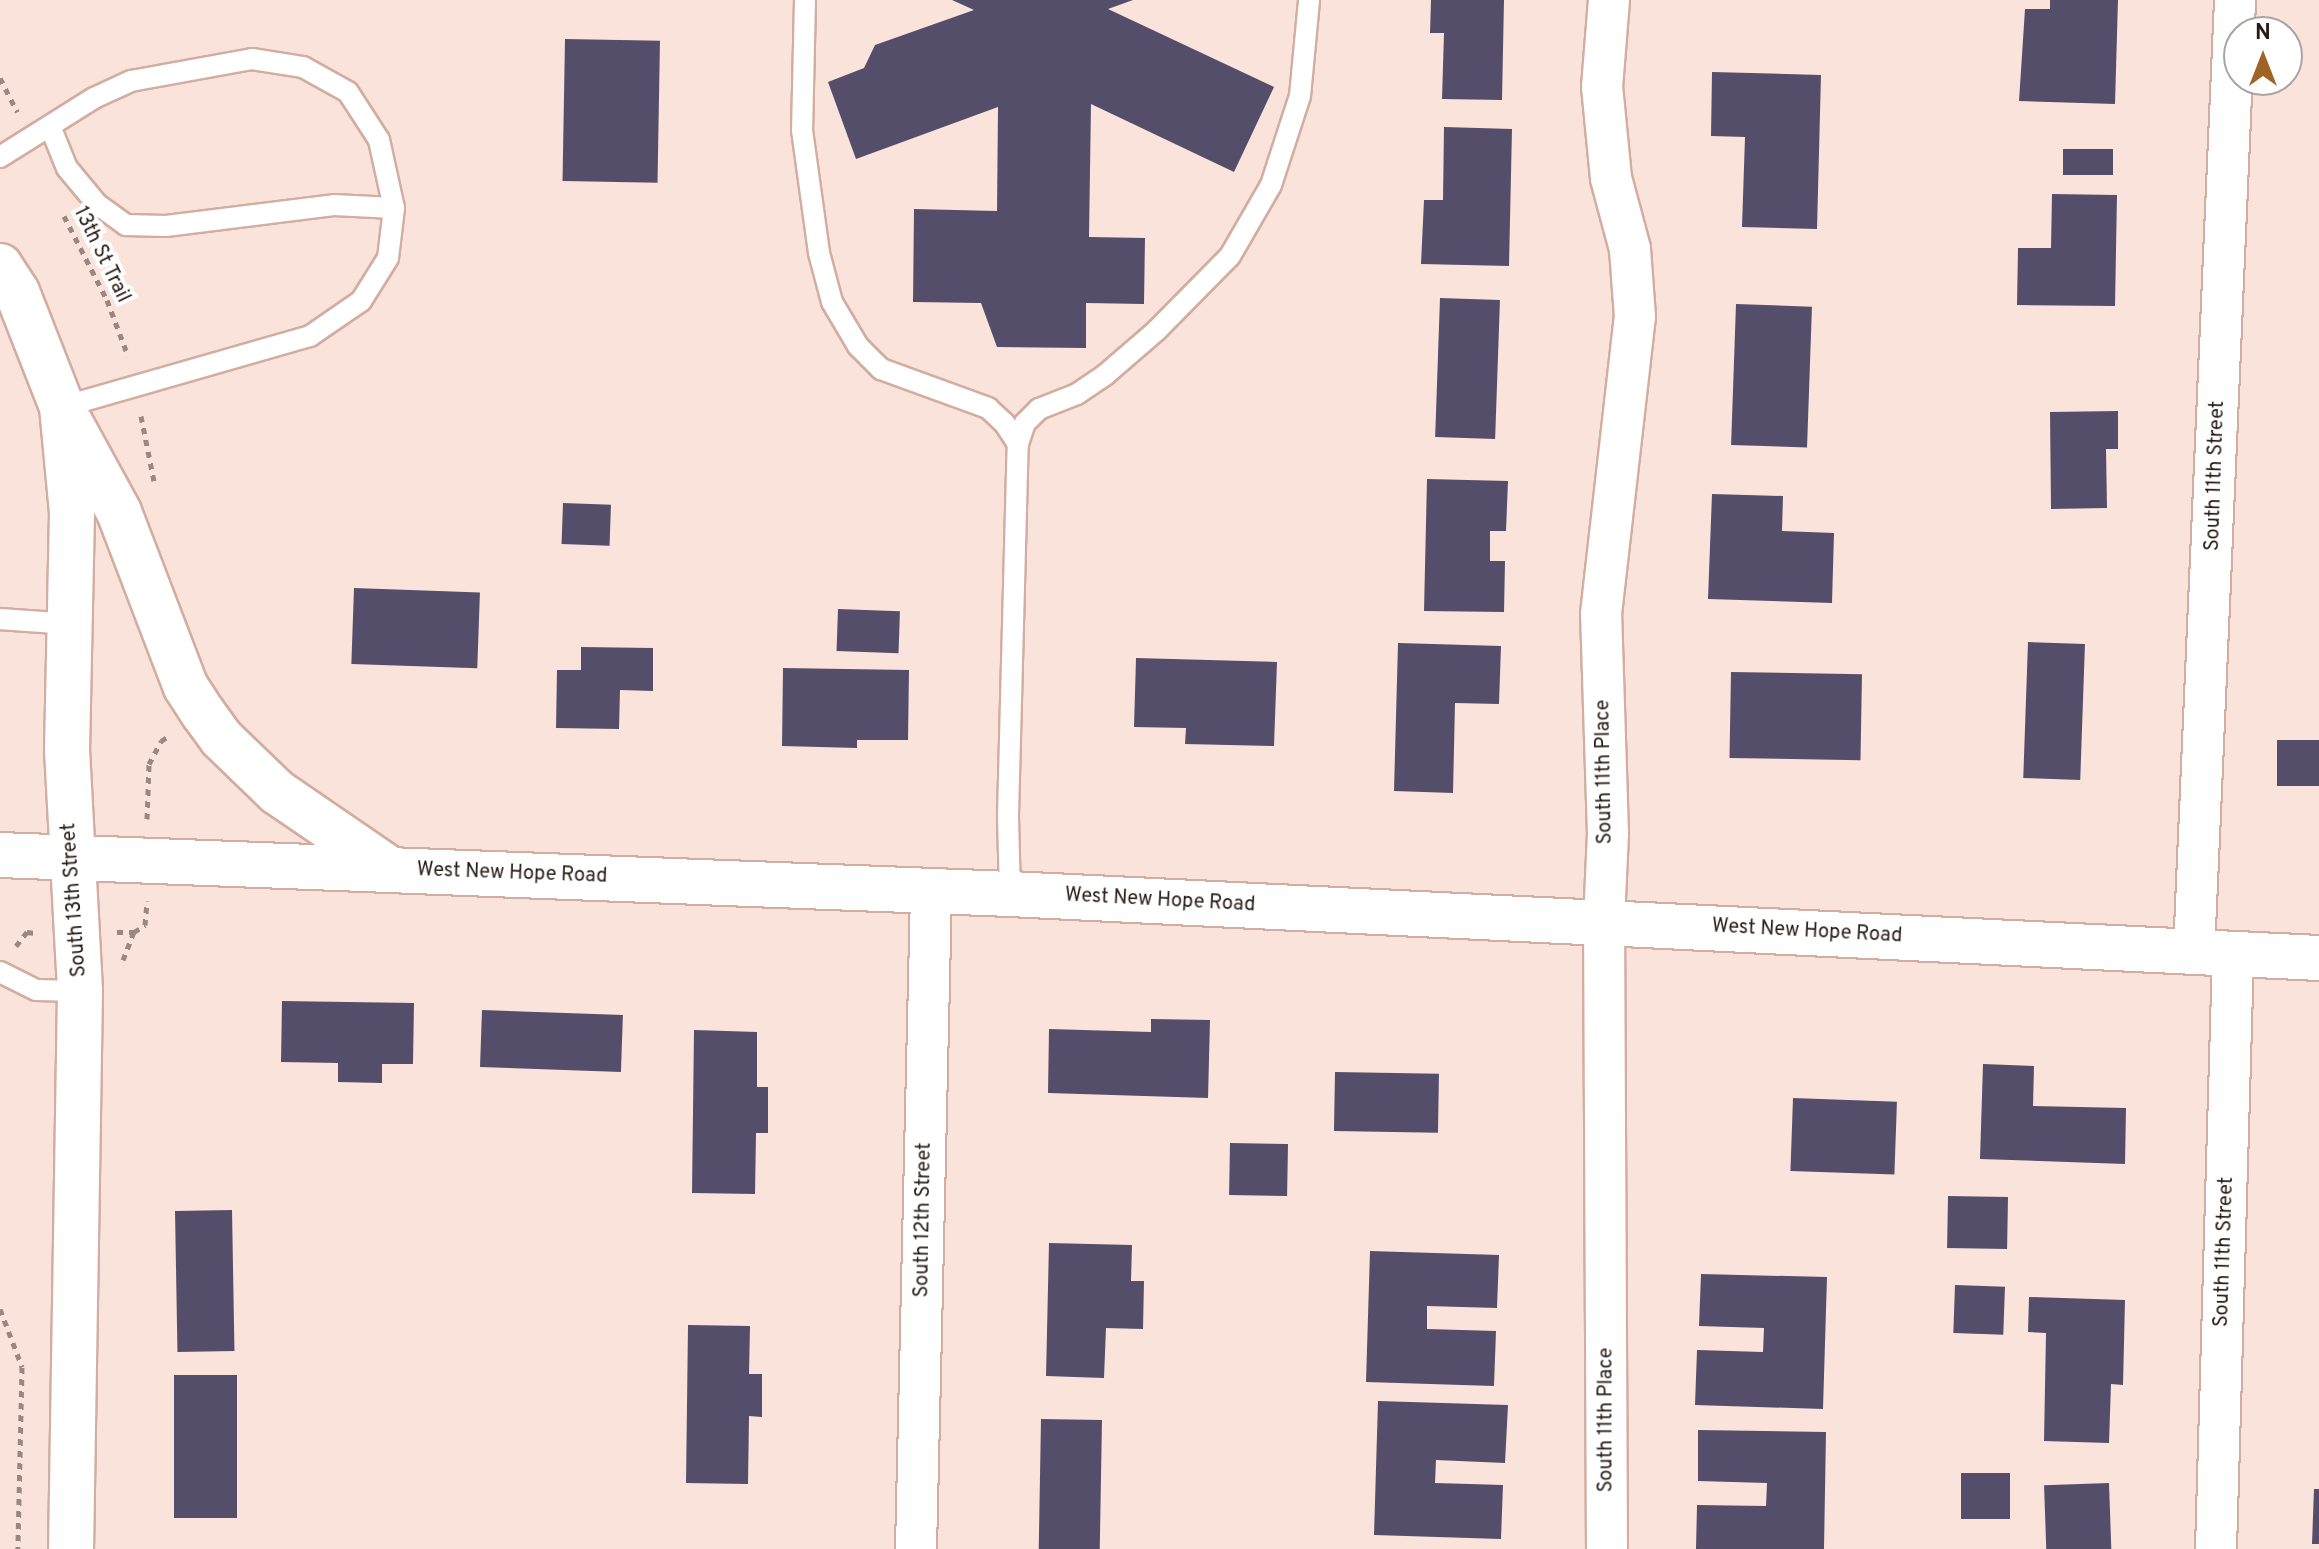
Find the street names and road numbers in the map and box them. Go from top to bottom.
street label: 13th St Trail [67,203,135,307]
street label: South 11th Street [2201,400,2231,552]
street label: South 11th Place [1592,699,1618,845]
street label: South 13th Street [58,822,92,978]
street label: West New Hope Road [416,859,608,889]
street label: West New Hope Road [1064,884,1256,918]
street label: West New Hope Road [1711,915,1903,949]
street label: South 12th Street [911,1142,937,1298]
street label: South 11th Street [2210,1176,2240,1328]
street label: South 11th Place [1595,1348,1619,1492]

